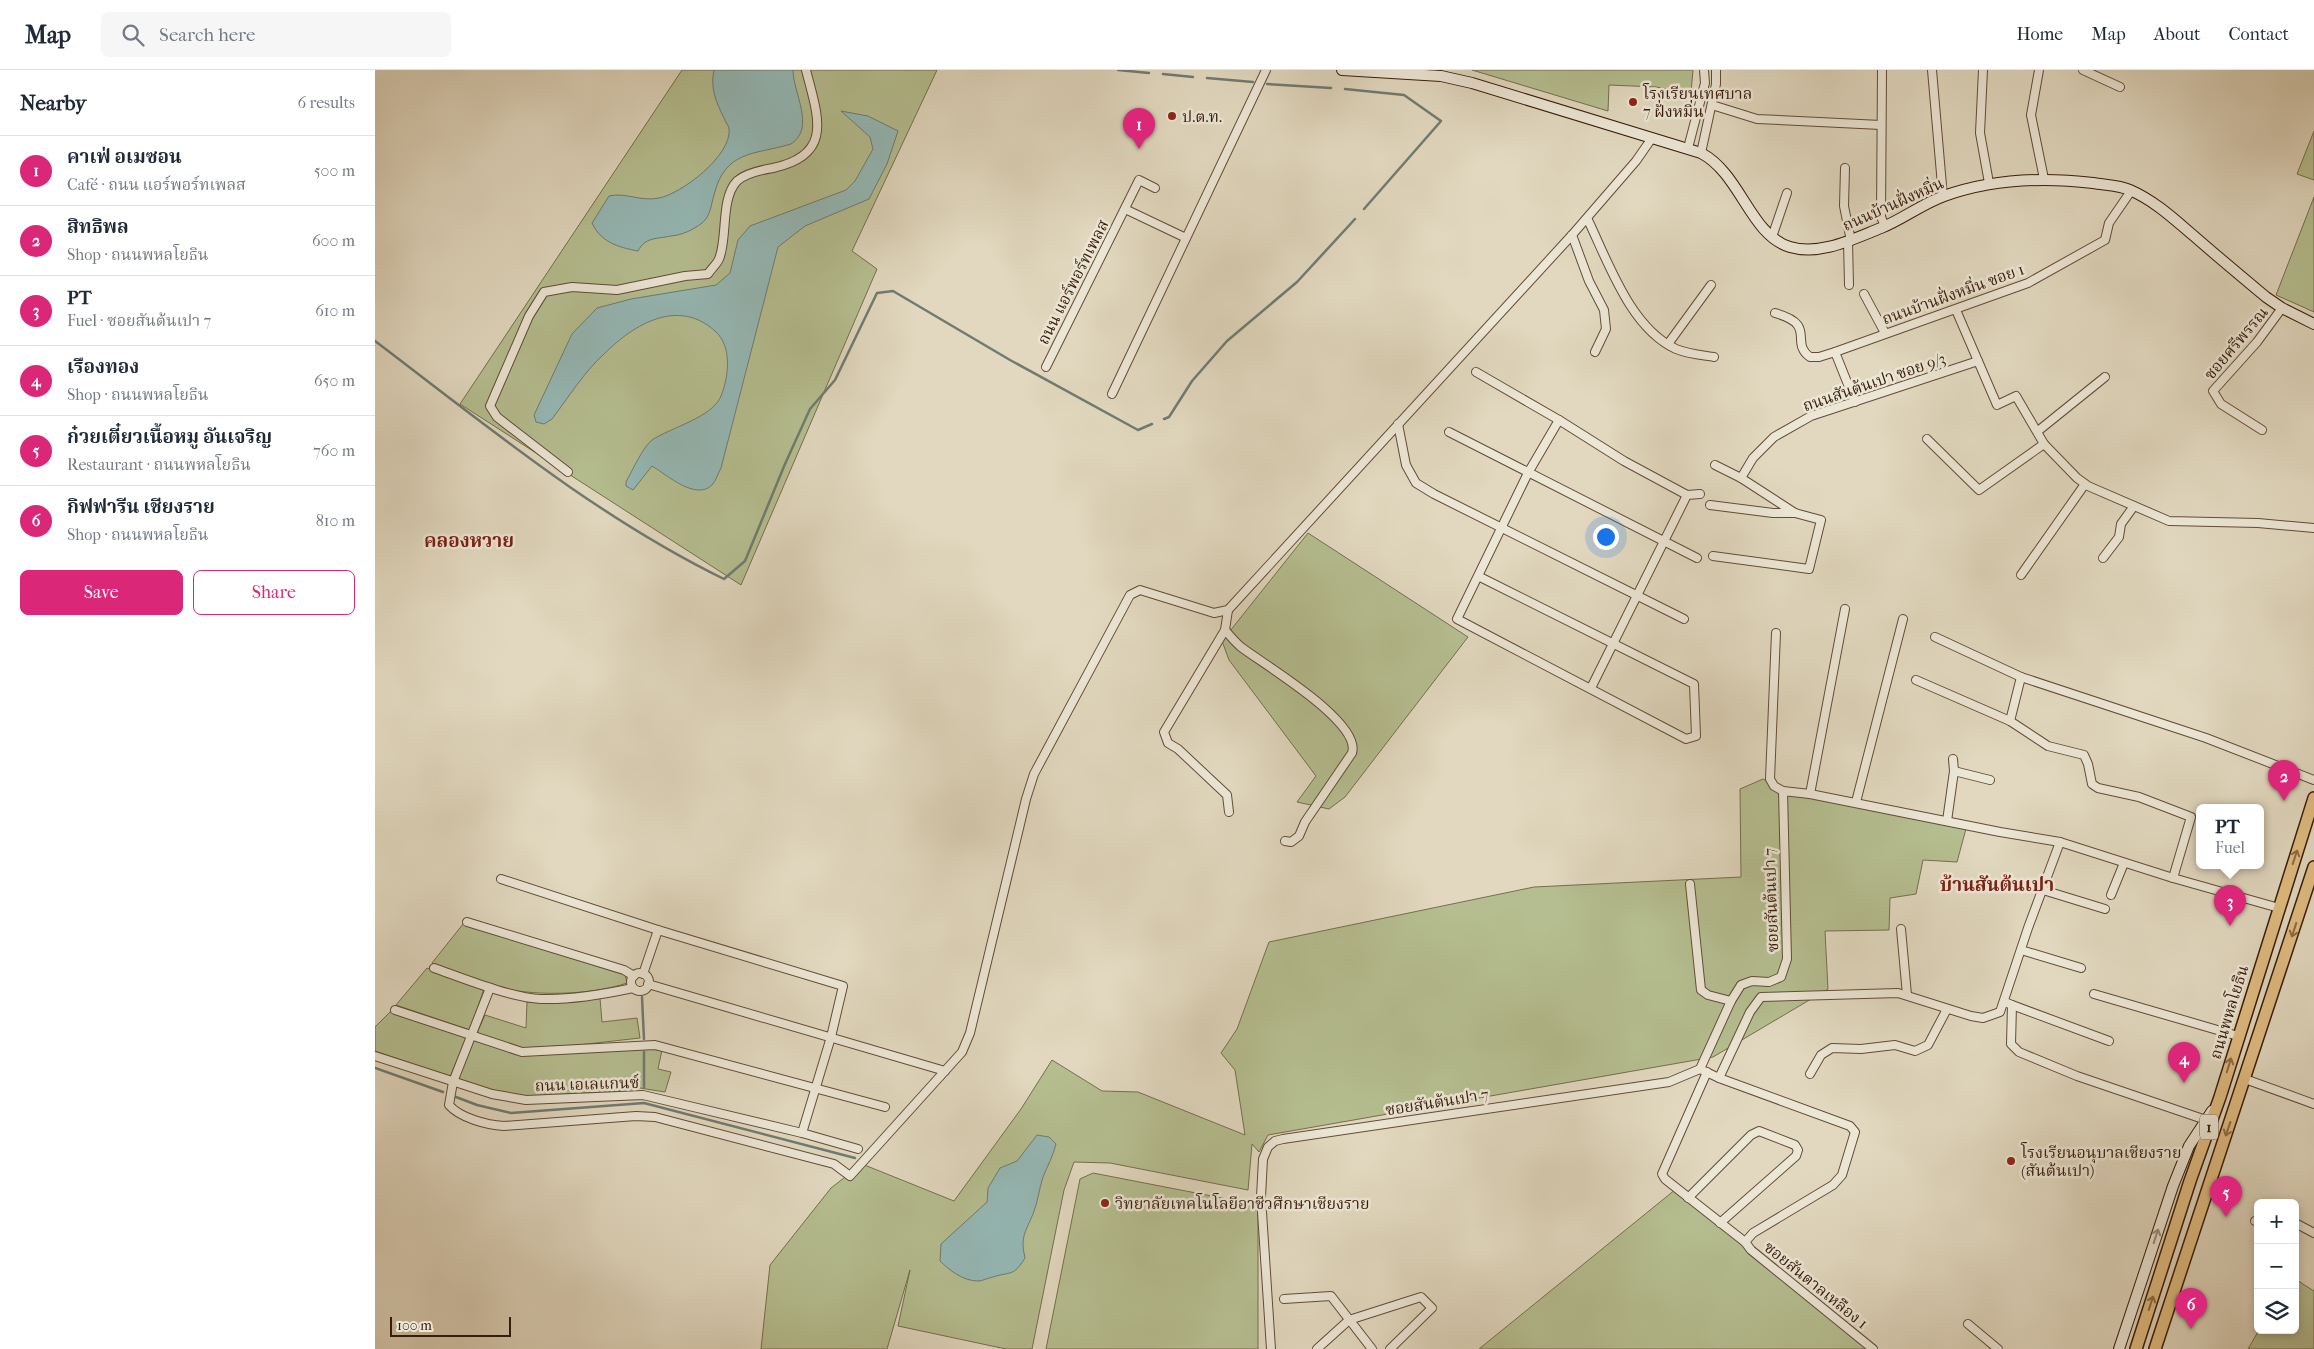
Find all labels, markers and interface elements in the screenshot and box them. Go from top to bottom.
search box [101,12,451,57]
text: Map [25,21,71,49]
icon: search [119,21,147,49]
text: Search here [159,24,255,46]
text: Home [2016,24,2063,45]
text: Map [2091,24,2126,45]
text: About [2154,24,2200,45]
text: Contact [2228,24,2289,45]
place label: โรงเรียนเทศบาล 7 ฝั่งหมิ่น [1642,83,1752,121]
text: Nearby [20,91,86,115]
text: 6 results [297,93,355,112]
marker: โรงเรียนเทศบาล 7 ฝั่งหมิ่น [1627,96,1639,108]
place label: ป.ต.ท. [1182,107,1222,126]
pin: 1 [1123,108,1155,149]
marker: ป.ต.ท. [1166,110,1178,122]
text: คาเฟ่ อเมซอน [67,146,182,168]
text: 1 [33,161,39,180]
text: 500 m [314,161,355,180]
street label: ถนนบ้านฝั่งหมิ่น [1839,171,1947,235]
text: Café · ถนน แอร์พอร์ทเพลส [67,175,246,194]
text: สิทธิพล [67,216,129,238]
street label: ถนน แอร์พอร์ทเพลส [1033,216,1113,348]
text: 2 [32,231,40,250]
text: 600 m [312,231,355,250]
text: Shop · ถนนพหลโยธิน [67,245,208,264]
street label: ถนนบ้านฝั่งหมิ่น ซอย 1 [1879,258,2027,329]
text: PT [67,287,92,309]
text: 3 [33,301,39,320]
text: 610 m [315,301,355,320]
street label: ซอยศรีพรรณ [2200,303,2272,383]
text: Fuel · ซอยสันต้นเปา 7 [67,311,211,330]
street label: ถนนสันต้นเปา ซอย 9/3 [1800,349,1948,415]
text: เรืองทอง [67,356,139,378]
text: 4 [31,371,41,390]
text: 650 m [314,371,355,390]
text: Shop · ถนนพหลโยธิน [67,385,208,404]
text: ก๋วยเตี๋ยวเนื้อหมู อันเจริญ [67,426,272,448]
text: 5 [33,441,39,460]
text: 760 m [313,441,355,460]
text: Restaurant · ถนนพหลโยธิน [67,455,251,474]
text: กิฟฟารีน เชียงราย [67,496,215,518]
text: 6 [32,511,40,530]
text: 810 m [316,511,355,530]
your location [1593,524,1619,550]
text: Shop · ถนนพหลโยธิน [67,525,208,544]
district label: คลองหวาย [424,530,514,552]
button: Save [20,570,183,615]
button: Share [193,570,355,615]
pin: 2 [2268,760,2300,801]
popup [2196,804,2264,869]
text: PT [2215,816,2240,838]
text: Fuel [2215,838,2245,857]
street label: ซอยสันต้นเปา 7 [1760,847,1782,952]
one-way arrow [2291,850,2300,866]
district label: บ้านสันต้นเปา [1940,874,2054,896]
pin: 3 [2214,885,2246,926]
one-way arrow [2288,922,2298,938]
street label: ถนนพหลโยธิน [2205,962,2252,1061]
pin: 4 [2168,1042,2200,1083]
one-way arrow [2225,1058,2235,1074]
street label: ถนน เอเลแกนซ์ [534,1073,640,1095]
street label: ซอยสันต้นเปา 7 [1384,1084,1490,1120]
road number: 1 [2200,1114,2218,1140]
one-way arrow [2223,1121,2232,1136]
place label: โรงเรียนอนุบาลเชียงราย (สันต้นเปา) [2020,1142,2181,1180]
marker: โรงเรียนอนุบาลเชียงราย (สันต้นเปา) [2005,1155,2017,1167]
pin: 5 [2210,1176,2242,1217]
place label: วิทยาลัยเทคโนโลยีอาชีวศึกษาเชียงราย [1115,1193,1369,1213]
marker: วิทยาลัยเทคโนโลยีอาชีวศึกษาเชียงราย [1099,1197,1111,1209]
map controls [2254,1199,2299,1334]
button: + [2254,1199,2299,1244]
one-way arrow [2152,1229,2162,1245]
street label: ซอยสันตาลเหลือง 1 [1760,1237,1872,1333]
button: − [2254,1244,2299,1289]
pin: 6 [2175,1288,2207,1329]
button: layers [2254,1289,2299,1334]
one-way arrow [2147,1295,2156,1311]
scale bar [390,1314,511,1337]
text: 100 m [397,1317,432,1334]

